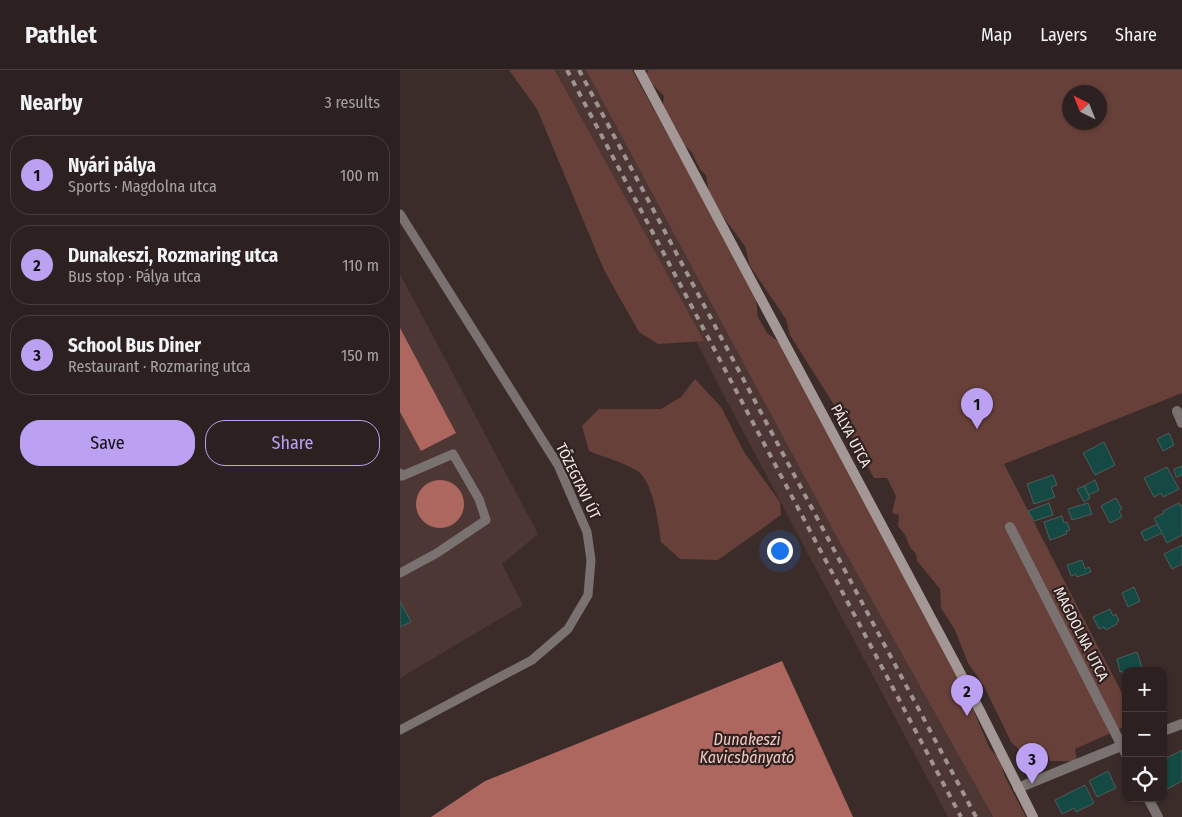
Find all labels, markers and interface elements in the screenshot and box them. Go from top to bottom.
text: Pathlet [25,21,97,49]
text: Map [981,24,1012,46]
text: Layers [1040,24,1087,46]
text: Share [1115,24,1157,46]
north arrow [1062,85,1107,130]
text: Nearby [20,90,82,116]
text: 3 results [324,93,380,112]
text: Nyári pálya [68,154,156,177]
text: 1 [34,166,40,185]
text: 100 m [340,166,379,185]
text: Sports · Magdolna utca [68,177,217,196]
text: Dunakeszi, Rozmaring utca [68,244,278,267]
text: 2 [33,256,41,275]
text: 110 m [342,256,379,275]
text: Bus stop · Pálya utca [68,267,201,286]
text: School Bus Diner [68,334,201,357]
text: 3 [33,346,41,365]
text: 150 m [341,346,379,365]
text: Restaurant · Rozmaring utca [68,357,251,376]
pin: 1 [961,388,993,429]
street label: PÁLYA UTCA [827,401,875,471]
button: Save [20,420,195,466]
button: Share [205,420,380,466]
street label: TŐZEGTAVI ÚT [552,440,604,522]
your location [767,538,793,564]
street label: MAGDOLNA UTCA [1050,584,1112,684]
map controls [1122,667,1167,802]
button: + [1122,667,1167,712]
pin: 2 [951,675,983,716]
button: − [1122,712,1167,757]
water label: Dunakeszi Kavicsbányató [700,730,794,767]
pin: 3 [1016,743,1048,784]
button: locate [1122,757,1167,802]

